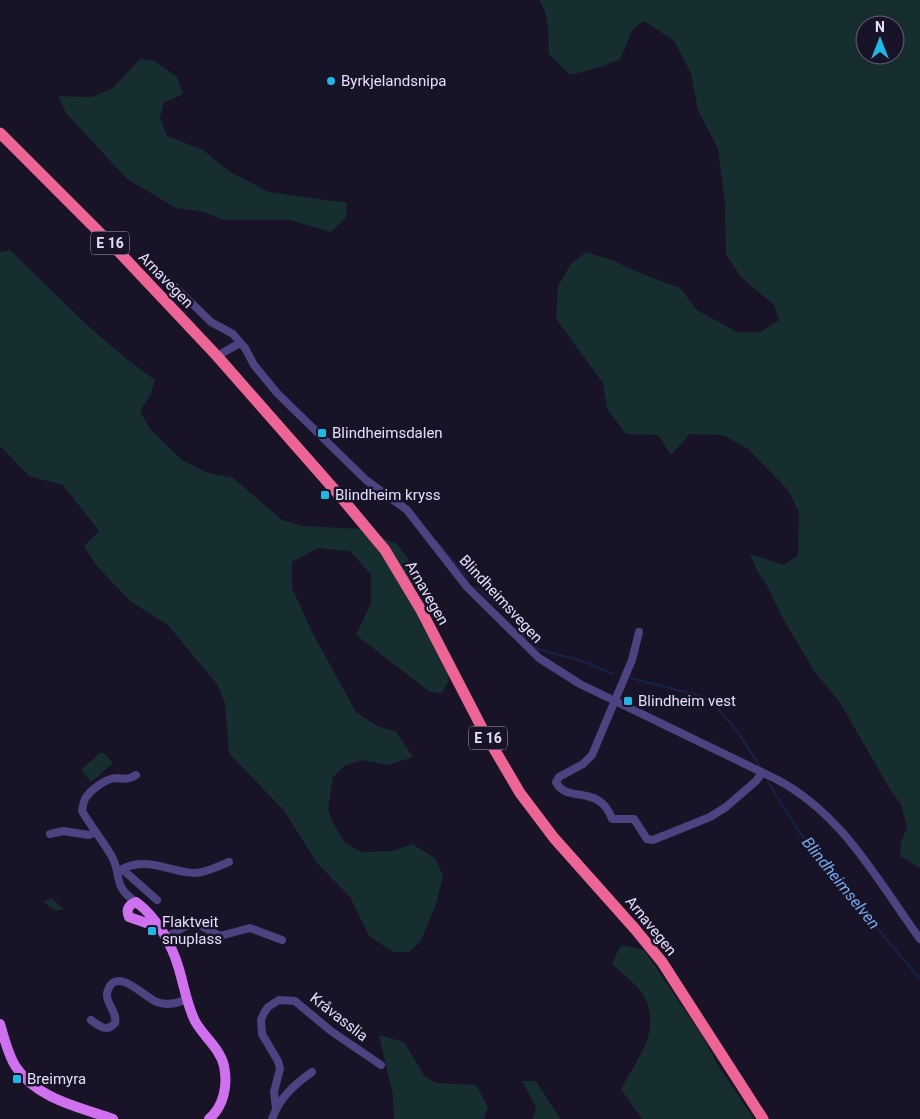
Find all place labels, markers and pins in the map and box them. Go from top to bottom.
place label: Byrkjelandsnipa [341,72,446,90]
marker: Byrkjelandsnipa [325,75,337,87]
place label: Blindheimsdalen [332,424,443,442]
marker: Blindheimsdalen [316,427,328,439]
place label: Blindheim kryss [335,486,441,504]
marker: Blindheim kryss [319,489,331,501]
place label: Blindheim vest [638,692,736,710]
marker: Blindheim vest [622,695,634,707]
place label: Flaktveit snuplass [162,913,222,948]
marker: Flaktveit snuplass [146,925,158,937]
place label: Breimyra [27,1070,86,1088]
marker: Breimyra [11,1073,23,1085]

